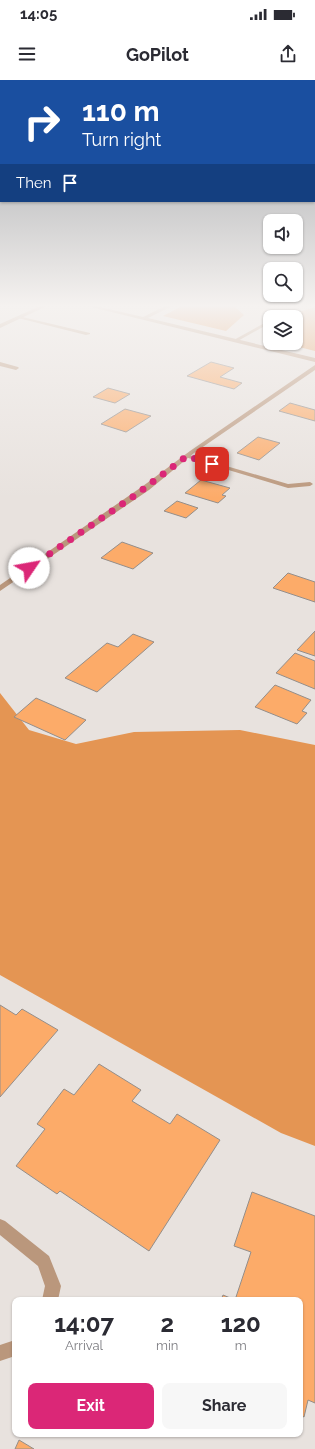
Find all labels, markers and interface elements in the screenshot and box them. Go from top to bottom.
text: 14:05 [20,5,57,23]
icon: menu [16,43,38,65]
icon: share [277,43,299,65]
text: GoPilot [126,44,189,65]
text: 110 m [82,95,160,128]
icon: right [16,96,68,148]
text: Turn right [82,129,161,150]
icon: arrive [59,172,81,194]
text: Then [16,174,51,192]
map controls [263,214,303,350]
button: sound [263,214,303,254]
button: search [263,262,303,302]
button: layers [263,310,303,350]
pin [195,447,229,481]
icon: arrive [201,453,223,475]
position arrow [8,547,50,589]
text: 14:07 [54,1309,114,1338]
text: 2 [160,1309,174,1338]
text: 120 [221,1309,261,1338]
text: Arrival [65,1338,103,1353]
text: min [156,1338,178,1353]
text: m [235,1338,247,1353]
button: Exit [28,1383,154,1429]
button: Share [162,1383,287,1429]

